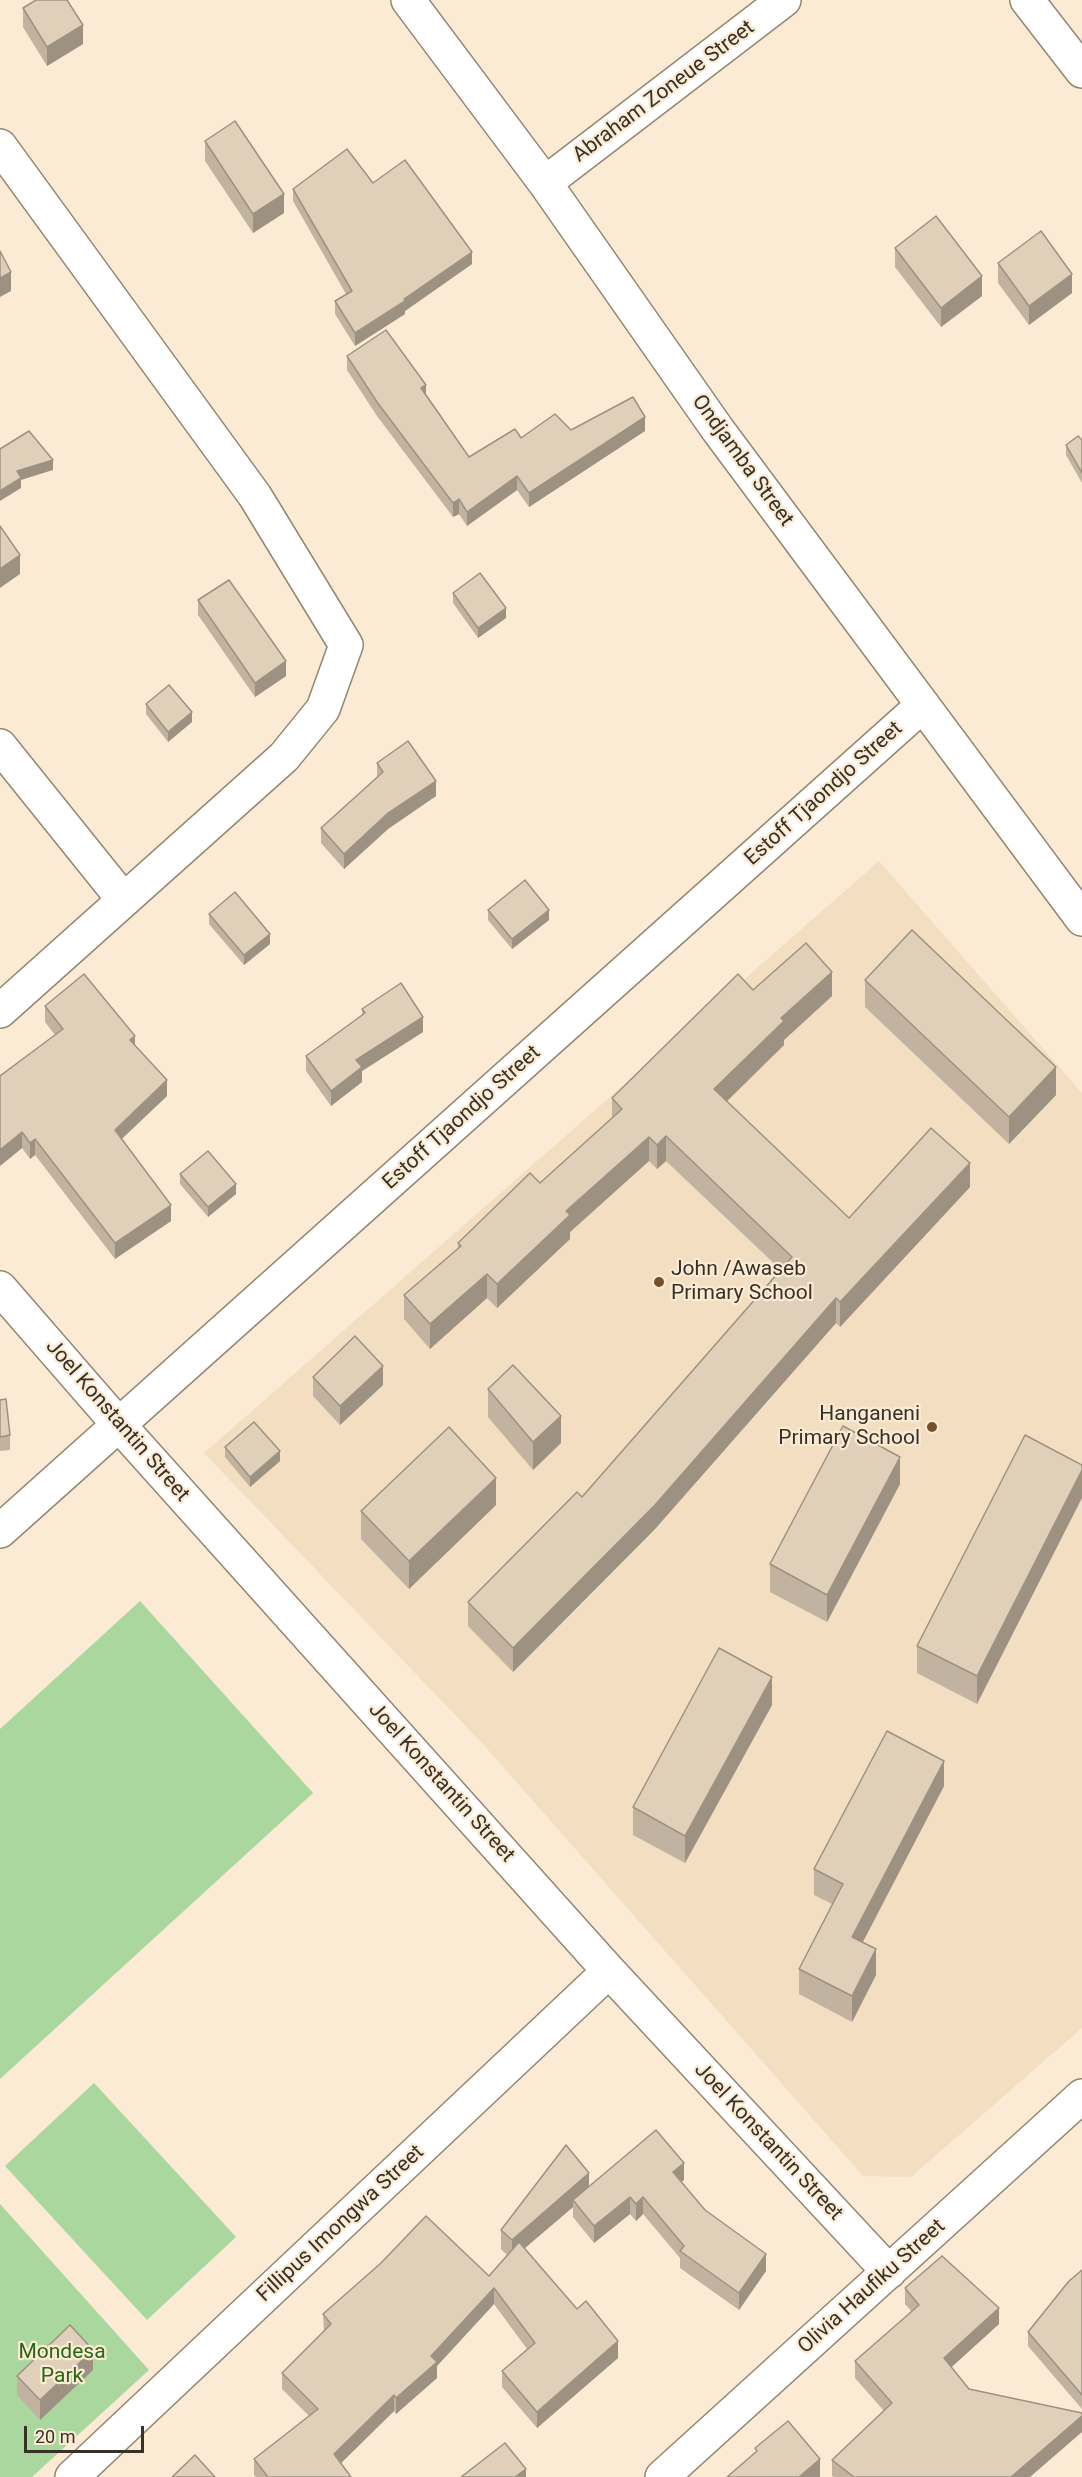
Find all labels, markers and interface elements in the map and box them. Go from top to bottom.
street label: Abraham Zoneue Street [568,16,760,168]
street label: Ondjamba Street [686,390,798,532]
street label: Estoff Tjaondjo Street [740,717,908,871]
street label: Estoff Tjaondjo Street [378,1041,546,1195]
place label: John /Awaseb Primary School [671,1257,813,1307]
marker: John /Awaseb Primary School [652,1275,666,1289]
street label: Joel Konstantin Street [40,1335,194,1507]
place label: Hanganeni Primary School [778,1402,920,1452]
marker: Hanganeni Primary School [925,1420,939,1434]
street label: Joel Konstantin Street [363,1698,519,1868]
street label: Joel Konstantin Street [688,2058,848,2226]
street label: Fillipus Imongwa Street [252,2140,430,2308]
street label: Olivia Haufiku Street [793,2214,951,2360]
park label: Mondesa Park [18,2340,106,2390]
scale bar [27,2414,147,2452]
text: 20 m [35,2426,75,2447]

